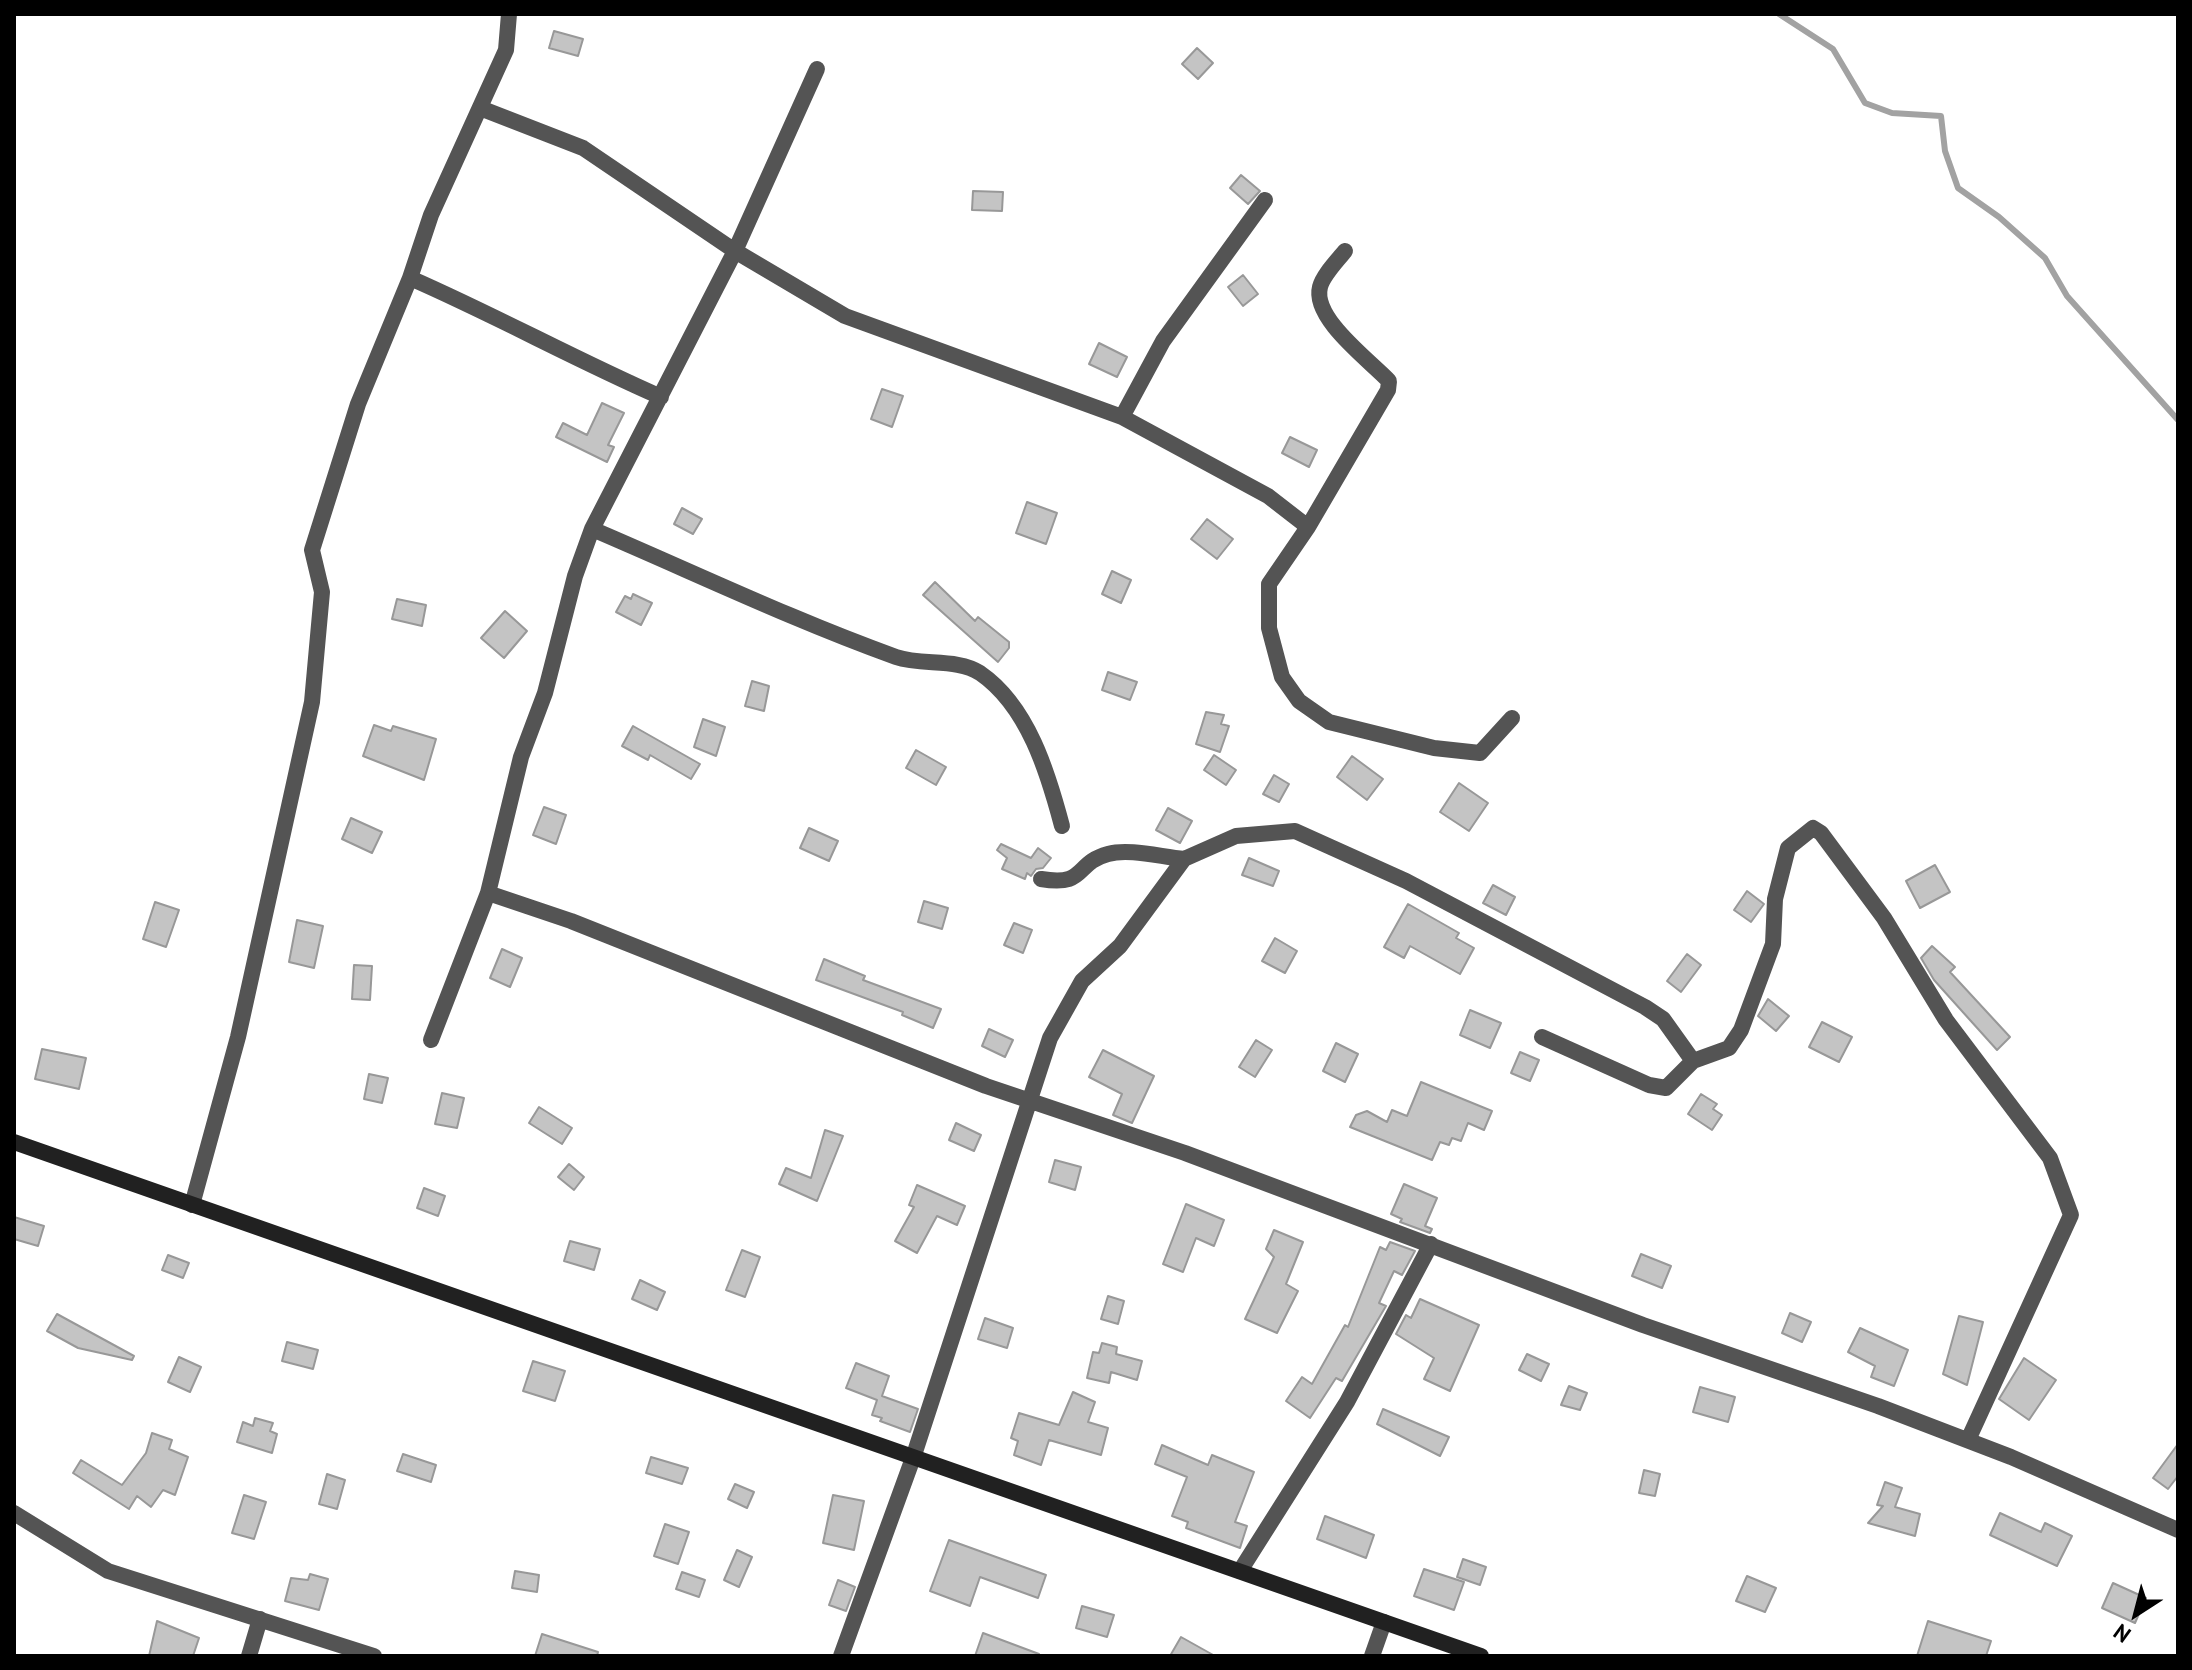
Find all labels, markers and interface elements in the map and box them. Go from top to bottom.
north arrow [2096,1574,2176,1654]
text: N [2108,1618,2136,1649]

